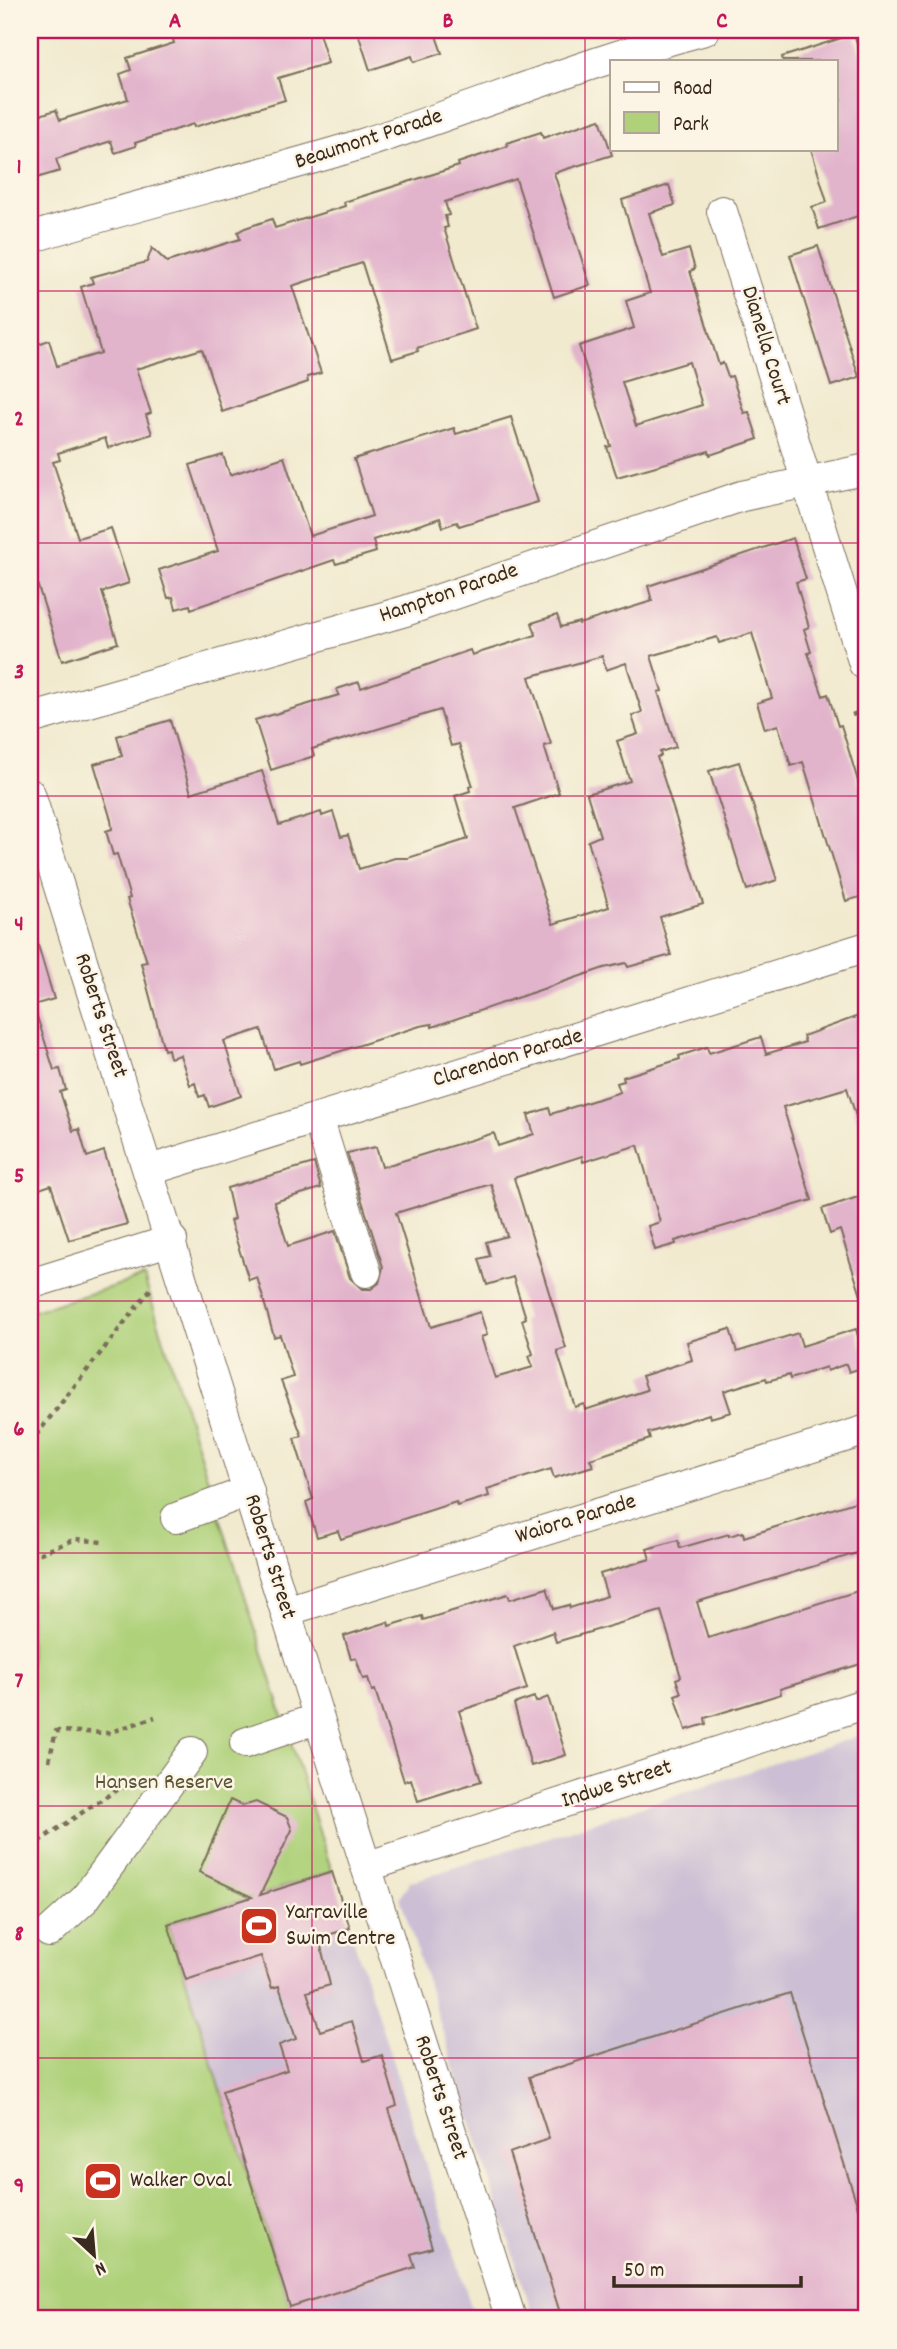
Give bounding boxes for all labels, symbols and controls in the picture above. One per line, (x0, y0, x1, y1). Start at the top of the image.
text: A (169, 6, 181, 39)
text: B (443, 6, 454, 39)
text: C (716, 6, 728, 39)
legend (610, 60, 838, 150)
text: Road (673, 75, 712, 105)
street label: Beaumont Parade (291, 101, 447, 179)
text: Park (673, 111, 709, 141)
text: 1 (16, 152, 22, 185)
street label: Dianella Court (731, 282, 799, 410)
text: 2 (14, 404, 24, 437)
street label: Hampton Parade (375, 555, 523, 633)
text: 3 (14, 657, 24, 690)
text: 4 (14, 909, 24, 942)
street label: Roberts Street (64, 949, 136, 1083)
street label: Clarendon Parade (429, 1021, 587, 1097)
text: 5 (14, 1161, 24, 1194)
text: 6 (13, 1414, 25, 1447)
street label: Waiora Parade (512, 1486, 640, 1554)
street label: Roberts Street (234, 1490, 304, 1624)
text: 7 (15, 1666, 24, 1699)
street label: Indwe Street (557, 1752, 677, 1818)
park label: Hansen Reserve (95, 1767, 233, 1800)
place label: Yarraville Swim Centre (286, 1897, 395, 1956)
sports icon: Yarraville Swim Centre (238, 1905, 280, 1947)
text: 8 (14, 1919, 24, 1952)
street label: Roberts Street (404, 2031, 476, 2165)
sports icon: Walker Oval (82, 2160, 124, 2202)
place label: Walker Oval (130, 2165, 232, 2198)
text: 9 (14, 2171, 24, 2204)
north arrow (60, 2220, 130, 2290)
scale bar (614, 2244, 801, 2288)
text: N (90, 2253, 110, 2281)
text: 50 m (624, 2257, 664, 2287)

